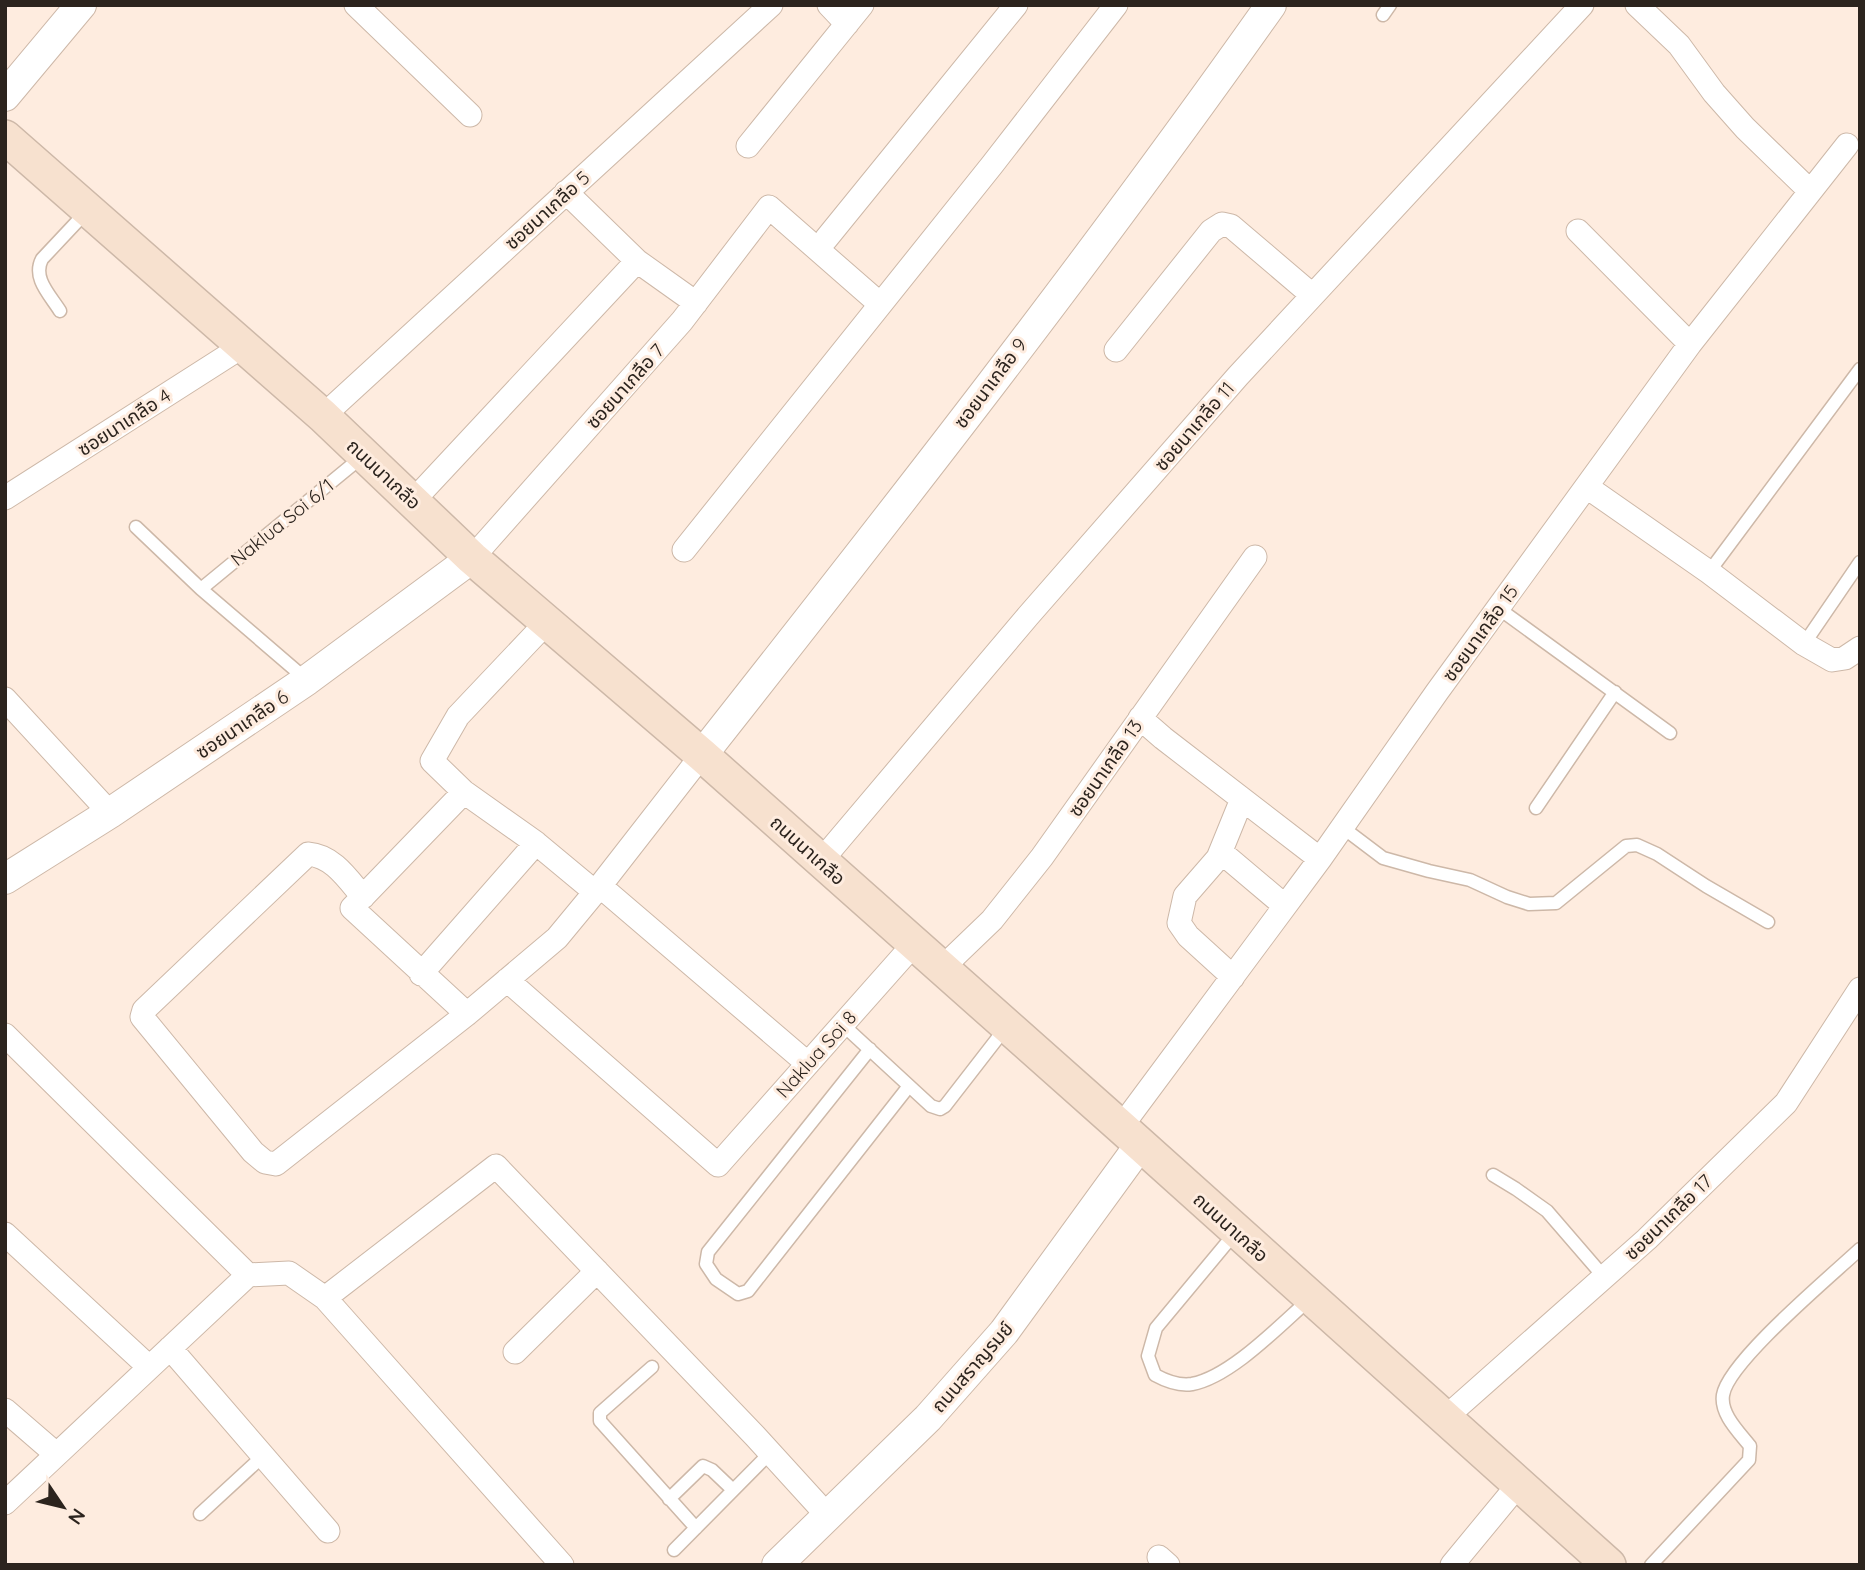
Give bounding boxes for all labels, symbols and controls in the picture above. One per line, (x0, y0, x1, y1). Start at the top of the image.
street label: ซอยนาเกลือ 5 (499, 165, 595, 255)
street label: ซอยนาเกลือ 9 (948, 333, 1032, 433)
street label: ซอยนาเกลือ 7 (581, 338, 669, 433)
street label: ซอยนาเกลือ 11 (1149, 377, 1239, 475)
street label: ซอยนาเกลือ 4 (73, 383, 175, 461)
street label: ถนนนาเกลือ (342, 434, 426, 514)
street label: Naklua Soi 6/1 (226, 473, 338, 571)
street label: ซอยนาเกลือ 15 (1437, 580, 1523, 686)
street label: ซอยนาเกลือ 6 (191, 684, 293, 764)
street label: ซอยนาเกลือ 13 (1063, 715, 1147, 821)
street label: ถนนนาเกลือ (765, 810, 851, 890)
street label: Naklua Soi 8 (771, 1006, 861, 1102)
street label: ซอยนาเกลือ 17 (1619, 1169, 1717, 1265)
street label: ถนนนาเกลือ (1188, 1187, 1274, 1267)
street label: ถนนสราญรมย์ (926, 1317, 1018, 1417)
north arrow (28, 1472, 98, 1542)
text: N (63, 1504, 91, 1529)

